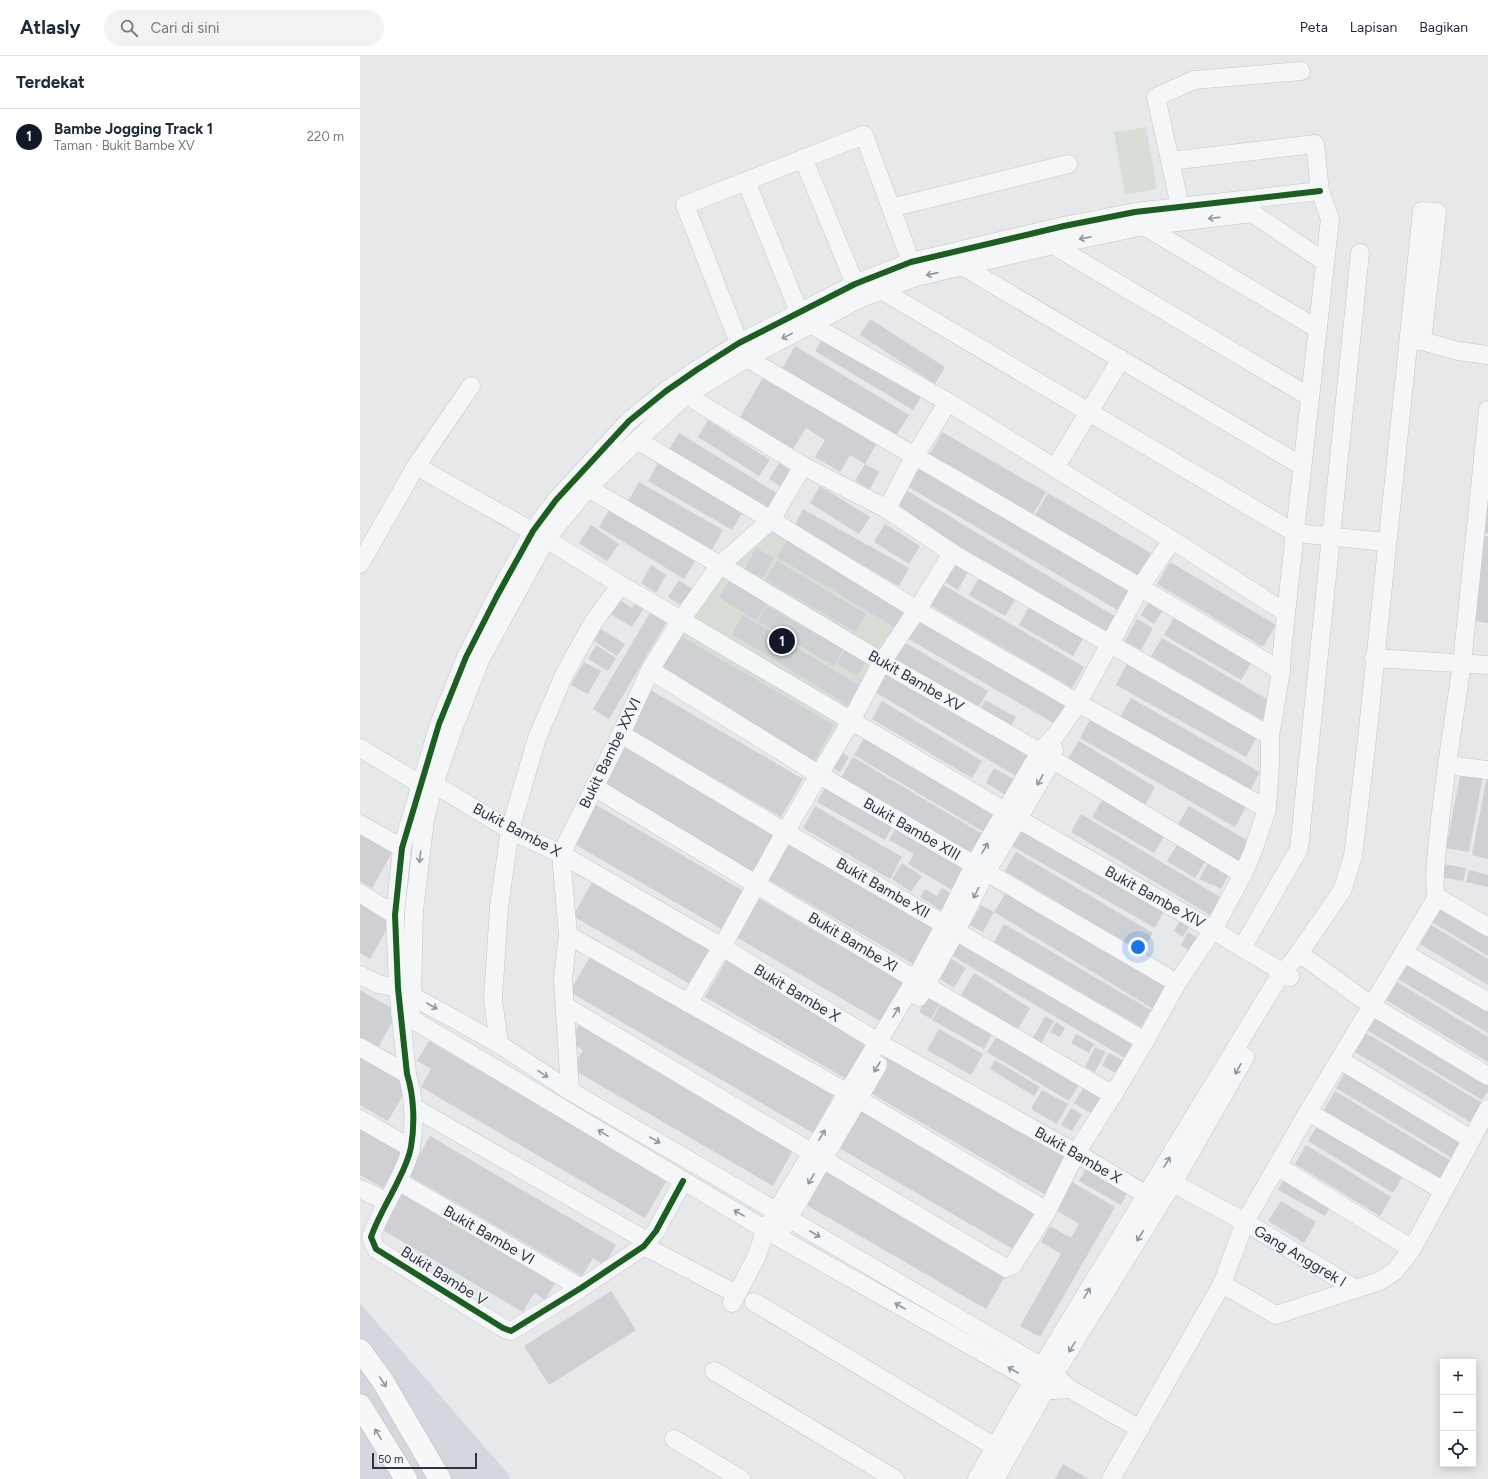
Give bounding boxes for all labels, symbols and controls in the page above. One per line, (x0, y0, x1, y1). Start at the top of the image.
search box (104, 10, 384, 46)
text: Atlasly (20, 16, 80, 39)
icon: search (118, 17, 140, 39)
text: Cari di sini (150, 19, 220, 37)
text: Peta (1300, 19, 1328, 36)
text: Lapisan (1350, 19, 1397, 36)
text: Bagikan (1419, 19, 1468, 36)
text: Terdekat (16, 72, 85, 92)
text: Bambe Jogging Track 1 (54, 120, 213, 138)
text: 1 (26, 129, 32, 144)
text: 220 m (307, 129, 344, 144)
text: Taman · Bukit Bambe XV (54, 138, 195, 153)
one-way arrow (1208, 214, 1221, 222)
one-way arrow (1079, 235, 1092, 243)
one-way arrow (925, 270, 938, 278)
one-way arrow (781, 333, 793, 341)
pin: 1 (769, 626, 795, 656)
street label: Bukit Bambe XV (865, 646, 968, 716)
street label: Bukit Bambe XXVI (575, 695, 645, 811)
one-way arrow (1036, 774, 1044, 786)
street label: Bukit Bambe XIII (860, 794, 964, 864)
street label: Bukit Bambe X (470, 799, 565, 861)
one-way arrow (981, 842, 989, 854)
one-way arrow (417, 851, 424, 864)
street label: Bukit Bambe XII (833, 854, 933, 922)
street label: Bukit Bambe XIV (1102, 862, 1209, 932)
one-way arrow (971, 887, 979, 899)
street label: Bukit Bambe XI (805, 908, 901, 976)
your location (1128, 937, 1148, 957)
street label: Bukit Bambe X (751, 960, 844, 1026)
one-way arrow (426, 1003, 438, 1011)
one-way arrow (892, 1007, 900, 1018)
one-way arrow (873, 1061, 881, 1073)
one-way arrow (1233, 1063, 1241, 1075)
one-way arrow (537, 1070, 549, 1078)
street label: Bukit Bambe X (1031, 1123, 1125, 1187)
one-way arrow (598, 1129, 609, 1137)
one-way arrow (818, 1129, 826, 1141)
one-way arrow (649, 1137, 661, 1145)
one-way arrow (1163, 1157, 1171, 1168)
one-way arrow (807, 1173, 815, 1185)
street label: Bukit Bambe VI (440, 1202, 538, 1268)
one-way arrow (733, 1209, 745, 1217)
street label: Gang Anggrek I (1251, 1221, 1349, 1291)
one-way arrow (809, 1230, 820, 1238)
one-way arrow (1135, 1230, 1143, 1242)
street label: Bukit Bambe V (398, 1242, 491, 1310)
one-way arrow (1084, 1287, 1092, 1299)
one-way arrow (894, 1301, 906, 1309)
one-way arrow (1067, 1341, 1075, 1353)
map controls (1440, 1359, 1476, 1467)
button: + (1440, 1359, 1476, 1395)
one-way arrow (1007, 1365, 1019, 1373)
one-way arrow (379, 1376, 387, 1388)
button: − (1440, 1395, 1476, 1431)
one-way arrow (374, 1429, 382, 1440)
button: locate (1440, 1431, 1476, 1467)
scale bar (372, 1451, 477, 1470)
text: 50 m (378, 1453, 403, 1466)

